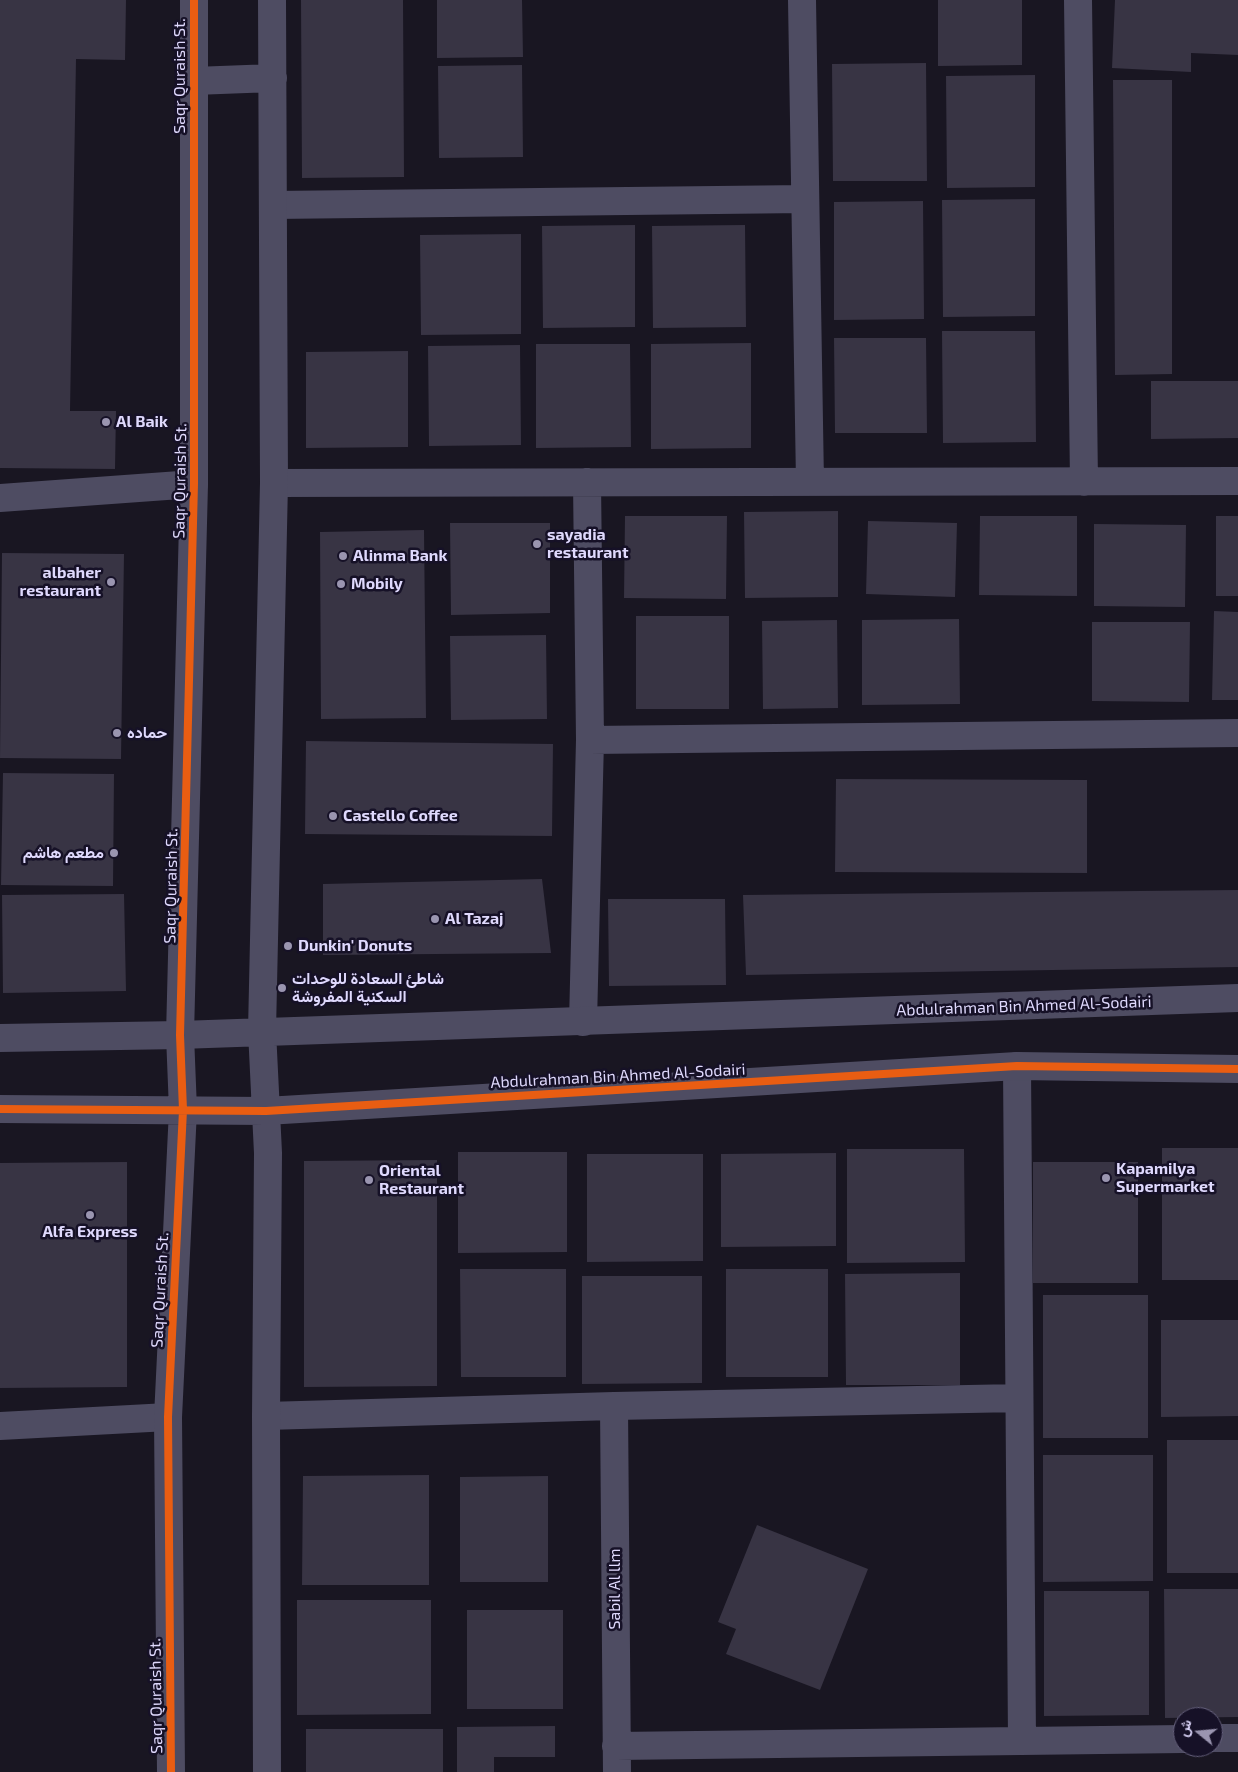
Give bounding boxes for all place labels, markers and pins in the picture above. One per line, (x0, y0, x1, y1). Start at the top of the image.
place label: Al Baik (116, 412, 168, 432)
marker: Al Baik (100, 416, 112, 428)
place label: sayadia restaurant (547, 525, 628, 563)
marker: sayadia restaurant (531, 538, 543, 550)
place label: Alinma Bank (353, 546, 447, 566)
marker: Alinma Bank (337, 550, 349, 562)
place label: albaher restaurant (20, 563, 101, 601)
place label: Mobily (351, 574, 403, 594)
marker: albaher restaurant (105, 576, 117, 588)
marker: Mobily (335, 578, 347, 590)
place label: حماده (127, 723, 167, 743)
marker: حماده (111, 727, 123, 739)
place label: Castello Coffee (343, 806, 458, 826)
marker: Castello Coffee (327, 810, 339, 822)
place label: مطعم هاشم (23, 843, 104, 863)
marker: مطعم هاشم (108, 847, 120, 859)
place label: Al Tazaj (445, 909, 503, 929)
marker: Al Tazaj (429, 913, 441, 925)
place label: Dunkin' Donuts (298, 936, 412, 956)
marker: Dunkin' Donuts (282, 940, 294, 952)
place label: شاطئ السعادة للوحدات السكنية المفروشة (292, 969, 444, 1007)
marker: شاطئ السعادة للوحدات السكنية المفروشة (276, 982, 288, 994)
place label: Kapamilya Supermarket (1116, 1159, 1215, 1197)
place label: Oriental Restaurant (379, 1161, 464, 1199)
marker: Kapamilya Supermarket (1100, 1172, 1112, 1184)
marker: Oriental Restaurant (363, 1174, 375, 1186)
marker: Alfa Express (84, 1209, 96, 1221)
place label: Alfa Express (42, 1222, 138, 1242)

